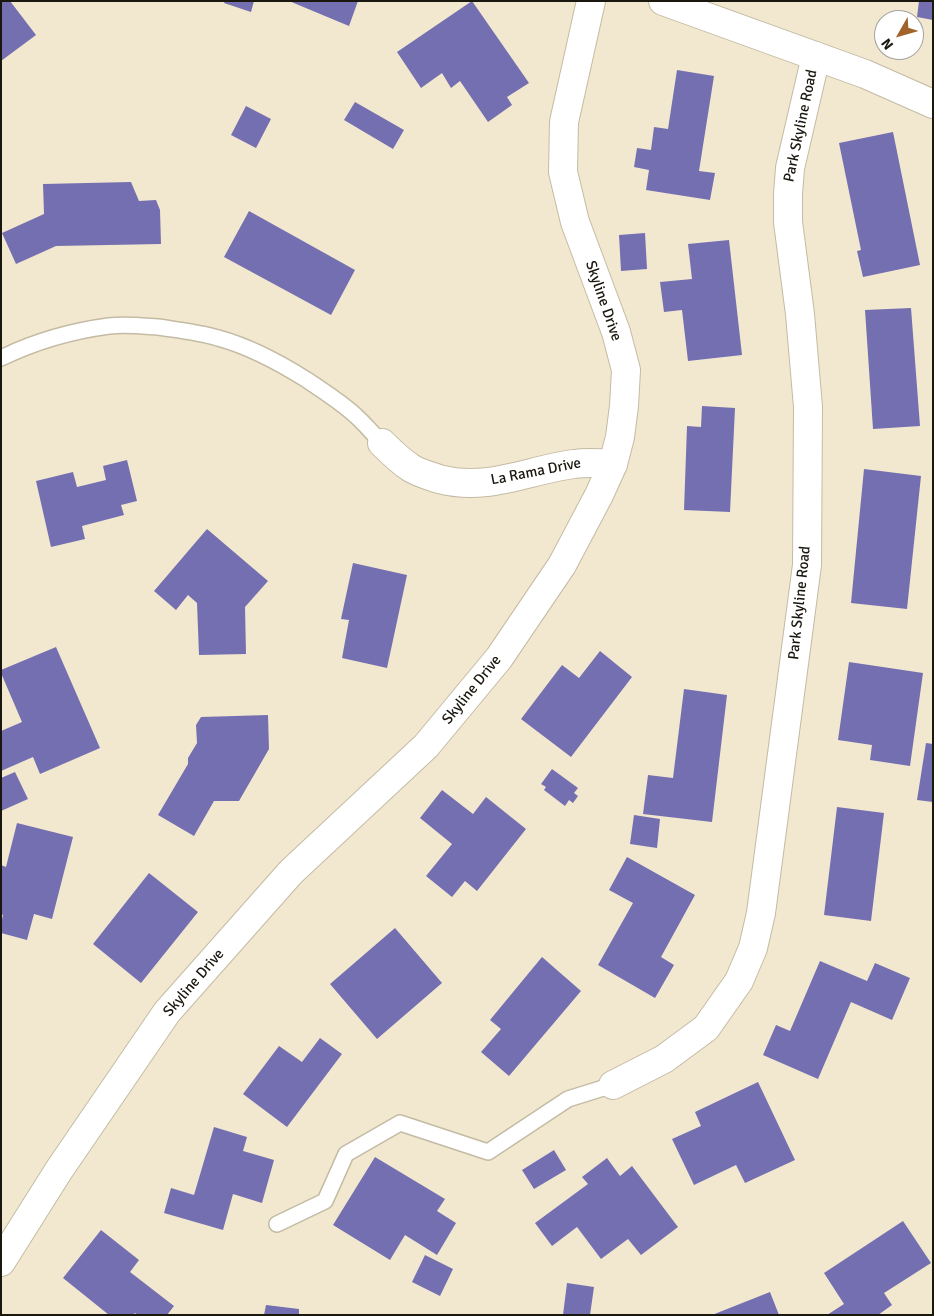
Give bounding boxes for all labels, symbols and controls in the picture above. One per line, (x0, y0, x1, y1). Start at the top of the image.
north arrow (874, 10, 924, 60)
text: N (878, 35, 897, 53)
street label: Park Skyline Road (780, 68, 822, 184)
street label: Skyline Drive (581, 258, 625, 344)
street label: La Rama Drive (489, 454, 583, 490)
street label: Park Skyline Road (785, 545, 815, 661)
street label: Skyline Drive (439, 652, 505, 728)
street label: Skyline Drive (160, 945, 228, 1021)

